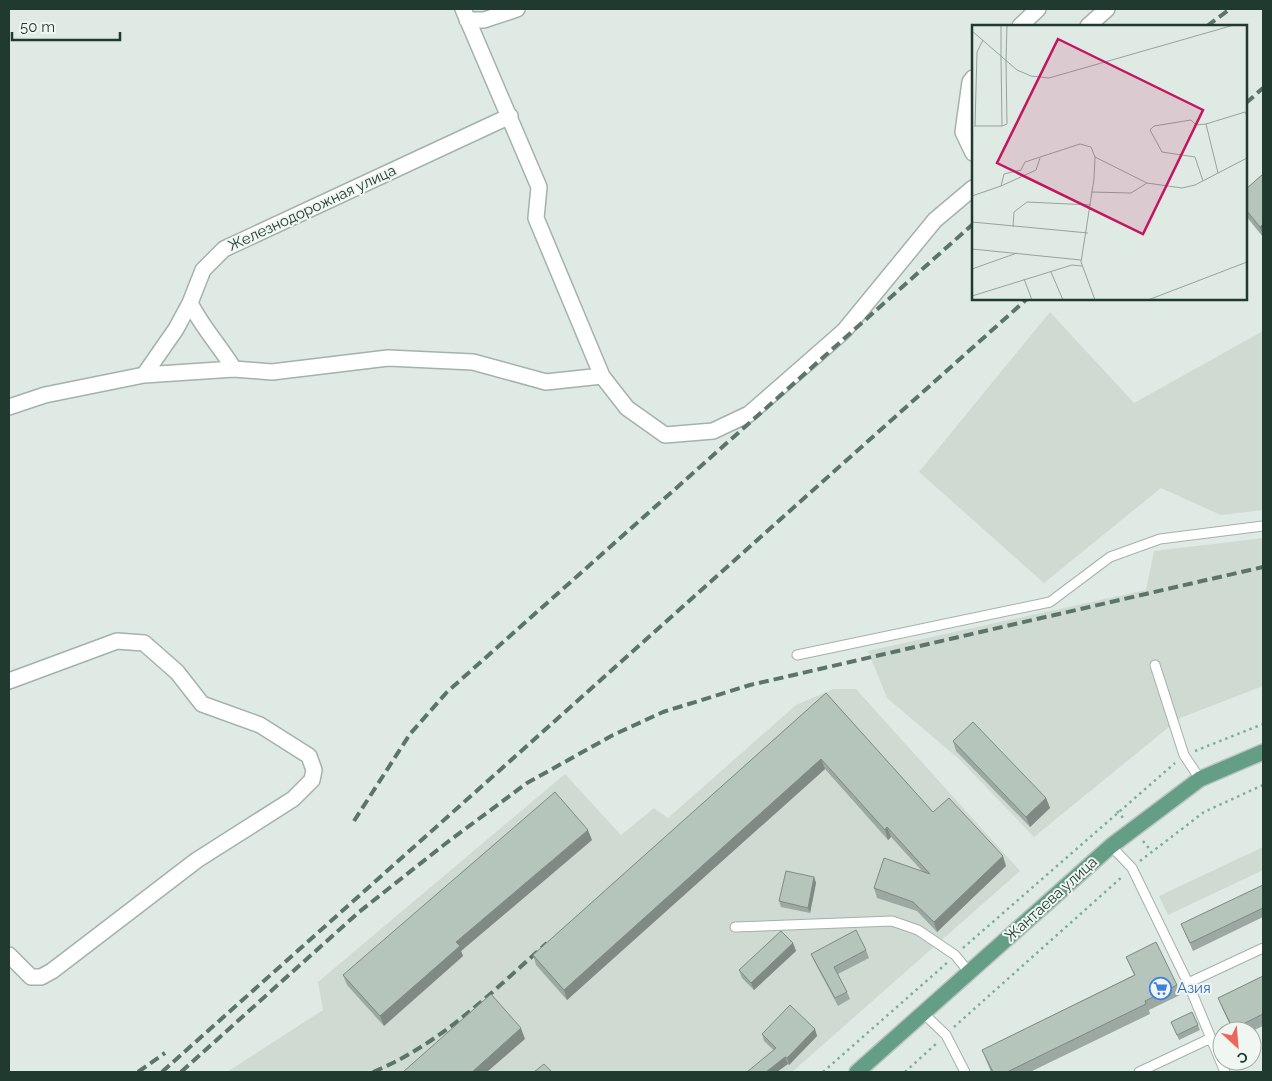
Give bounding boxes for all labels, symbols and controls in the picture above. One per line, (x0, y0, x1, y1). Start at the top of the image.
scale bar (12, 10, 120, 42)
text: 50 m (20, 18, 55, 36)
inset map (972, 25, 1247, 300)
street label: Железнодорожная улица (225, 161, 399, 255)
street label: Жантаева улица (1001, 853, 1101, 945)
supermarket icon: Азия (1149, 976, 1173, 1000)
place label: Азия (1177, 979, 1211, 997)
north arrow (1212, 1021, 1262, 1071)
text: С (1235, 1048, 1251, 1067)

